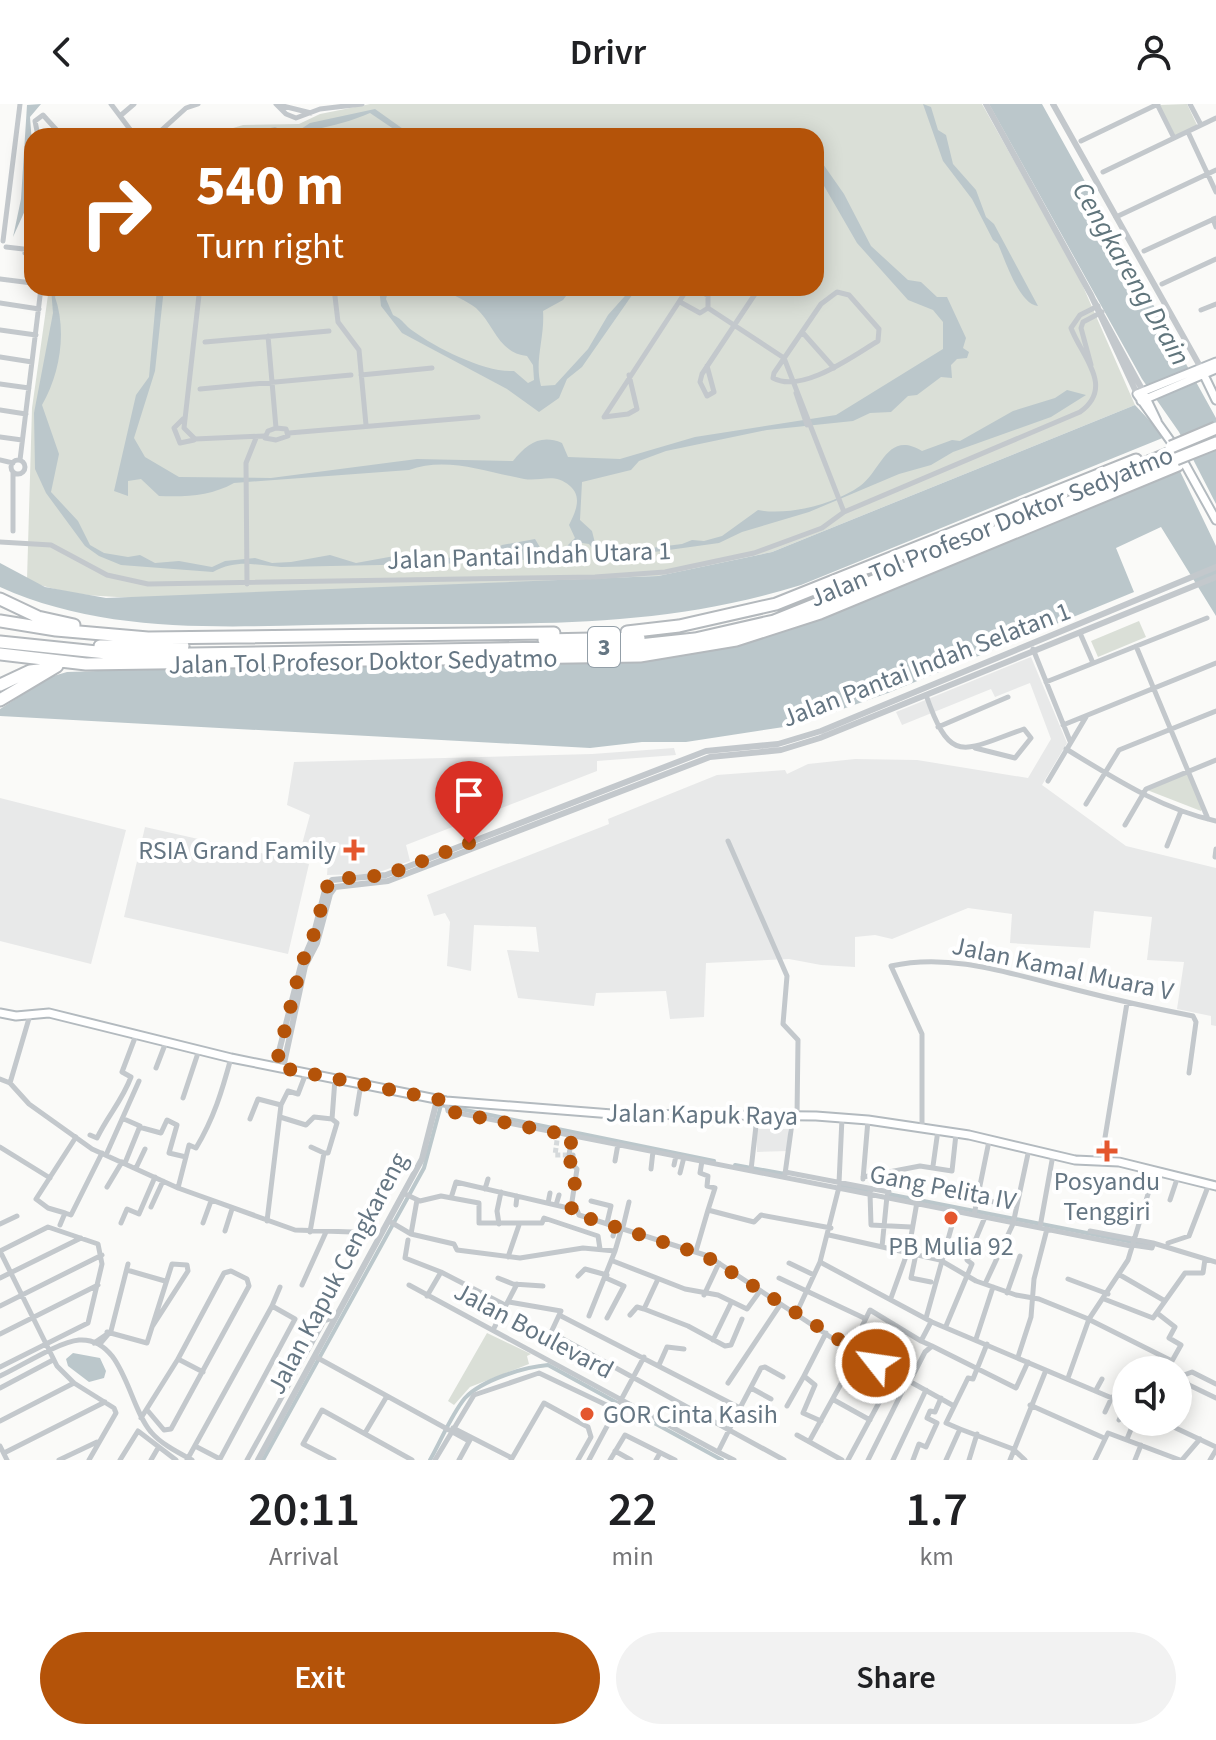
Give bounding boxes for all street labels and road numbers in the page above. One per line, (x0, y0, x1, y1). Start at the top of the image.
street label: Jalan Tol Profesor Doktor Sedyatmo (804, 436, 1178, 616)
street label: Jalan Pantai Indah Utara 1 (386, 532, 672, 579)
street label: Jalan Pantai Indah Selatan 1 (777, 592, 1076, 737)
road number: 3 (588, 627, 620, 667)
street label: Jalan Tol Profesor Doktor Sedyatmo (168, 640, 558, 683)
street label: Jalan Kamal Muara V (949, 927, 1178, 1010)
street label: Jalan Kapuk Raya (606, 1094, 798, 1135)
street label: Jalan Kapuk Cengkareng (258, 1146, 417, 1401)
street label: Gang Pelita IV (867, 1155, 1020, 1220)
street label: Jalan Boulevard (447, 1273, 620, 1388)

